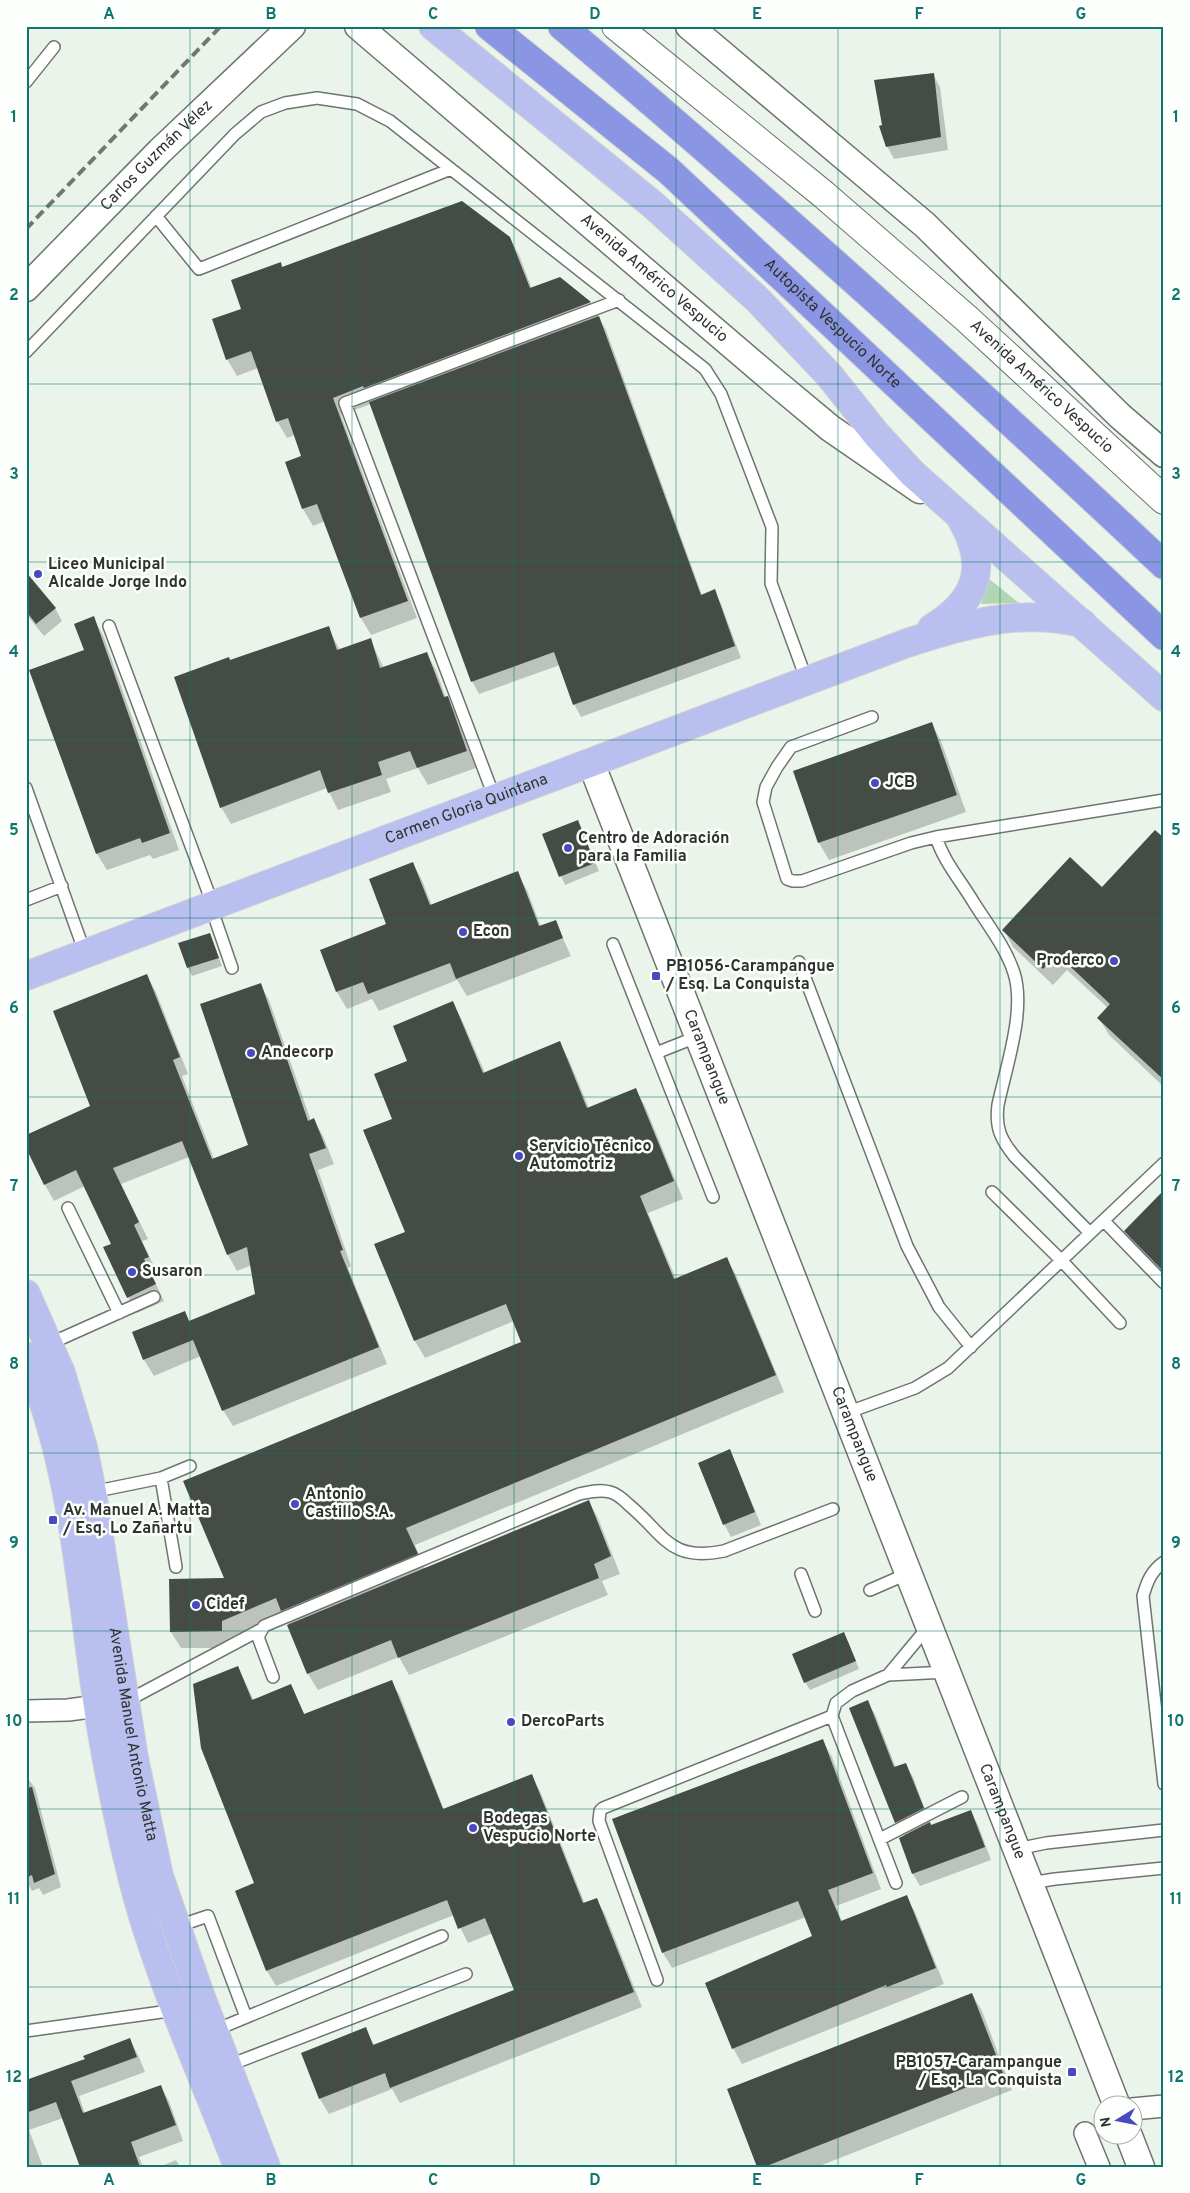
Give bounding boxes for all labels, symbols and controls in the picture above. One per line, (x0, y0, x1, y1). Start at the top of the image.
text: A (103, 5, 115, 25)
text: B (265, 5, 277, 25)
text: C (428, 5, 438, 25)
text: D (589, 5, 601, 25)
text: E (752, 5, 762, 25)
text: F (914, 5, 924, 25)
text: G (1076, 5, 1086, 25)
street label: Carlos Guzmán Vélez (96, 96, 217, 216)
text: 1 (11, 108, 17, 128)
text: 1 (1173, 108, 1179, 128)
street label: Avenida Américo Vespucio (576, 210, 732, 347)
street label: Autopista Vespucio Norte (759, 255, 905, 394)
text: 2 (9, 286, 19, 306)
text: 2 (1171, 286, 1181, 306)
street label: Avenida Américo Vespucio (965, 316, 1117, 458)
text: 3 (9, 465, 19, 485)
text: 3 (1171, 465, 1181, 485)
place label: Liceo Municipal Alcalde Jorge Indo (48, 555, 187, 593)
marker: Liceo Municipal Alcalde Jorge Indo (32, 568, 44, 580)
text: 4 (9, 643, 19, 663)
text: 4 (1171, 643, 1181, 663)
street label: Carmen Gloria Quintana (382, 770, 551, 849)
place label: JCB (885, 773, 915, 793)
marker: JCB (869, 777, 881, 789)
text: 5 (9, 821, 19, 841)
text: 5 (1171, 821, 1181, 841)
place label: Centro de Adoración para la Familia (578, 829, 729, 867)
marker: Centro de Adoración para la Familia (562, 842, 574, 854)
place label: Econ (473, 922, 509, 942)
marker: Econ (457, 926, 469, 938)
place label: Proderco (1036, 951, 1104, 971)
marker: Proderco (1108, 955, 1120, 967)
place label: PB1056-Carampangue / Esq. La Conquista (665, 957, 835, 995)
marker: PB1056-Carampangue / Esq. La Conquista (650, 970, 662, 982)
text: 6 (9, 999, 19, 1019)
text: 6 (1171, 999, 1181, 1019)
street label: Carampangue (679, 1007, 734, 1108)
place label: Andecorp (261, 1043, 334, 1063)
marker: Andecorp (245, 1047, 257, 1059)
place label: Servicio Técnico Automotriz (529, 1137, 651, 1175)
marker: Servicio Técnico Automotriz (513, 1150, 525, 1162)
text: 7 (10, 1177, 18, 1197)
text: 7 (1172, 1177, 1180, 1197)
place label: Susaron (142, 1262, 203, 1282)
marker: Susaron (126, 1266, 138, 1278)
text: 8 (9, 1355, 19, 1375)
text: 8 (1171, 1355, 1181, 1375)
street label: Carampangue (826, 1384, 882, 1485)
place label: Antonio Castillo S.A. (305, 1485, 393, 1523)
marker: Antonio Castillo S.A. (289, 1498, 301, 1510)
place label: Av. Manuel A. Matta / Esq. Lo Zañartu (62, 1501, 210, 1539)
marker: Av. Manuel A. Matta / Esq. Lo Zañartu (47, 1514, 59, 1526)
text: 9 (9, 1534, 19, 1554)
text: 9 (1171, 1534, 1181, 1554)
place label: Cidef (206, 1595, 245, 1615)
marker: Cidef (190, 1599, 202, 1611)
street label: Avenida Manuel Antonio Matta (103, 1626, 161, 1843)
text: 10 (6, 1712, 22, 1732)
place label: DercoParts (521, 1712, 605, 1732)
text: 10 (1168, 1712, 1184, 1732)
marker: DercoParts (505, 1716, 517, 1728)
street label: Carampangue (974, 1761, 1029, 1862)
place label: Bodegas Vespucio Norte (483, 1809, 596, 1847)
marker: Bodegas Vespucio Norte (467, 1822, 479, 1834)
text: 11 (8, 1890, 20, 1910)
text: 11 (1170, 1890, 1182, 1910)
place label: PB1057-Carampangue / Esq. La Conquista (895, 2053, 1062, 2091)
marker: PB1057-Carampangue / Esq. La Conquista (1066, 2066, 1078, 2078)
text: 12 (6, 2068, 22, 2088)
text: 12 (1168, 2068, 1184, 2088)
north arrow (1092, 2096, 1142, 2146)
text: N (1097, 2116, 1116, 2128)
text: A (103, 2171, 115, 2191)
text: B (265, 2171, 277, 2191)
text: C (428, 2171, 438, 2191)
text: D (589, 2171, 601, 2191)
text: E (752, 2171, 762, 2191)
text: F (914, 2171, 924, 2191)
text: G (1076, 2171, 1086, 2191)

